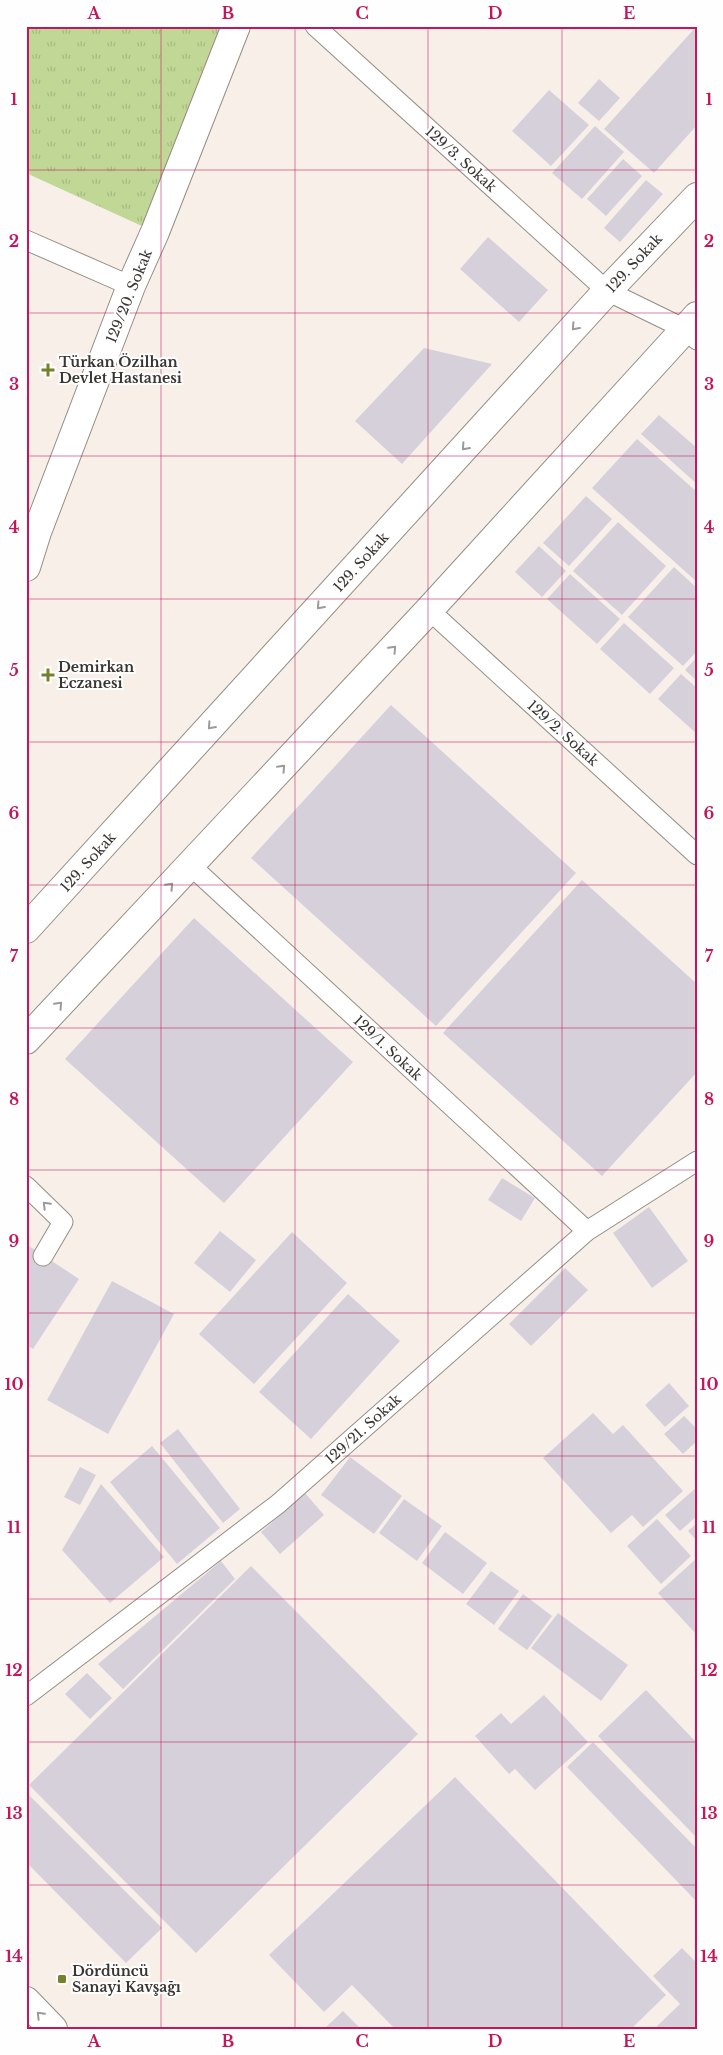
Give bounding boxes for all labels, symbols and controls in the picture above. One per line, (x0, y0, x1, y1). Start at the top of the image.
text: A (87, 3, 102, 23)
text: B (222, 3, 235, 23)
text: C (355, 3, 369, 23)
text: D (488, 3, 502, 23)
text: E (623, 3, 635, 23)
text: 1 (11, 89, 18, 109)
text: 1 (706, 89, 713, 109)
street label: 129/3. Sokak (422, 122, 501, 196)
street label: 129. Sokak (602, 229, 666, 296)
text: 2 (9, 231, 19, 251)
text: 2 (704, 231, 714, 251)
street label: 129/20. Sokak (102, 246, 156, 346)
one-way arrow (571, 322, 580, 331)
place label: Türkan Özilhan Devlet Hastanesi (59, 353, 182, 387)
marker: Türkan Özilhan Devlet Hastanesi (41, 363, 55, 377)
text: 3 (9, 374, 19, 394)
text: 3 (704, 374, 714, 394)
one-way arrow (462, 442, 471, 451)
text: 4 (9, 517, 19, 537)
text: 4 (704, 517, 714, 537)
street label: 129. Sokak (329, 528, 393, 596)
one-way arrow (317, 601, 326, 610)
one-way arrow (387, 646, 396, 655)
place label: Demirkan Eczanesi (58, 658, 134, 692)
text: 5 (9, 660, 19, 680)
text: 5 (704, 660, 714, 680)
marker: Demirkan Eczanesi (42, 669, 54, 681)
street label: 129/2. Sokak (524, 696, 603, 770)
one-way arrow (208, 721, 217, 730)
one-way arrow (276, 764, 285, 773)
text: 6 (9, 803, 20, 823)
text: 6 (704, 803, 715, 823)
street label: 129. Sokak (56, 828, 120, 896)
one-way arrow (164, 883, 173, 892)
text: 7 (10, 946, 19, 966)
text: 7 (705, 946, 714, 966)
one-way arrow (54, 1001, 63, 1010)
street label: 129/1. Sokak (350, 1012, 426, 1085)
text: 8 (9, 1089, 19, 1109)
text: 8 (704, 1089, 714, 1109)
one-way arrow (43, 1202, 52, 1211)
text: 9 (9, 1231, 20, 1251)
text: 9 (704, 1231, 715, 1251)
text: 10 (4, 1374, 24, 1394)
text: 10 (699, 1374, 719, 1394)
street label: 129/21. Sokak (321, 1390, 405, 1468)
text: 11 (7, 1517, 21, 1537)
text: 11 (702, 1517, 716, 1537)
text: 12 (5, 1660, 23, 1680)
text: 12 (700, 1660, 718, 1680)
text: 13 (5, 1803, 23, 1823)
text: 13 (700, 1803, 718, 1823)
text: 14 (5, 1946, 23, 1966)
text: 14 (700, 1946, 718, 1966)
place label: Dördüncü Sanayi Kavşağı (72, 1962, 181, 1996)
marker: Dördüncü Sanayi Kavşağı (56, 1973, 68, 1985)
one-way arrow (37, 2012, 46, 2021)
text: A (87, 2031, 102, 2051)
text: B (222, 2031, 235, 2051)
text: C (355, 2031, 369, 2051)
text: D (488, 2031, 502, 2051)
text: E (623, 2031, 635, 2051)

